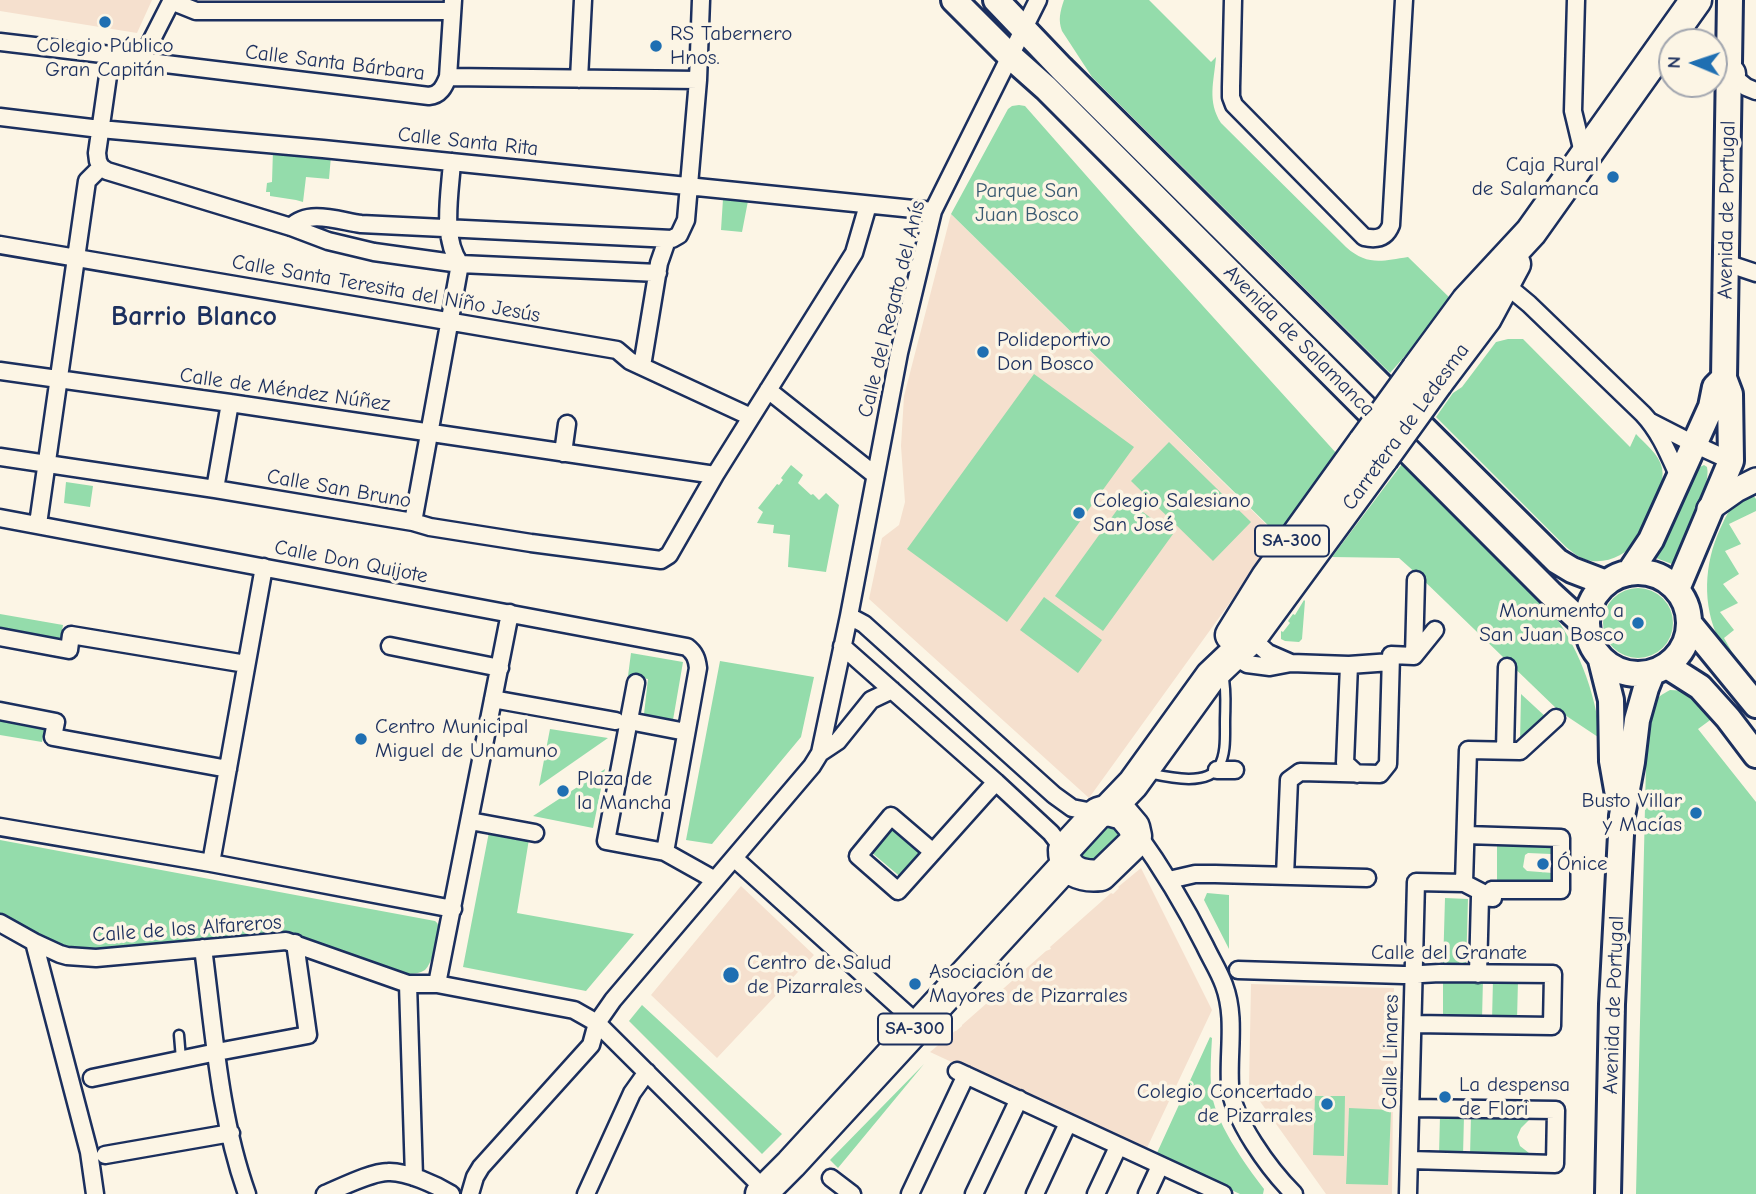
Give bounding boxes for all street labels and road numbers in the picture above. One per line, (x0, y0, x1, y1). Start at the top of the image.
street label: Calle Santa Bárbara (244, 39, 426, 87)
street label: Avenida de Portugal (1713, 120, 1741, 300)
street label: Calle Santa Rita (396, 122, 540, 162)
street label: Calle del Regato del Anís (853, 198, 931, 420)
street label: Calle Santa Teresita del Niño Jesús (230, 249, 542, 329)
street label: Avenida de Salamanca (1218, 260, 1380, 422)
street label: Carretera de Ledesma (1337, 339, 1475, 515)
street label: Calle de Méndez Núñez (178, 363, 392, 417)
street label: Calle San Bruno (265, 464, 413, 514)
road number: SA-300 (1255, 526, 1329, 556)
street label: Calle Don Quijote (272, 535, 430, 589)
street label: Calle de los Alfareros (92, 910, 282, 948)
street label: Avenida de Portugal (1598, 915, 1630, 1095)
street label: Calle del Granate (1371, 940, 1527, 966)
street label: Calle Linares (1377, 994, 1405, 1110)
road number: SA-300 (878, 1014, 952, 1044)

